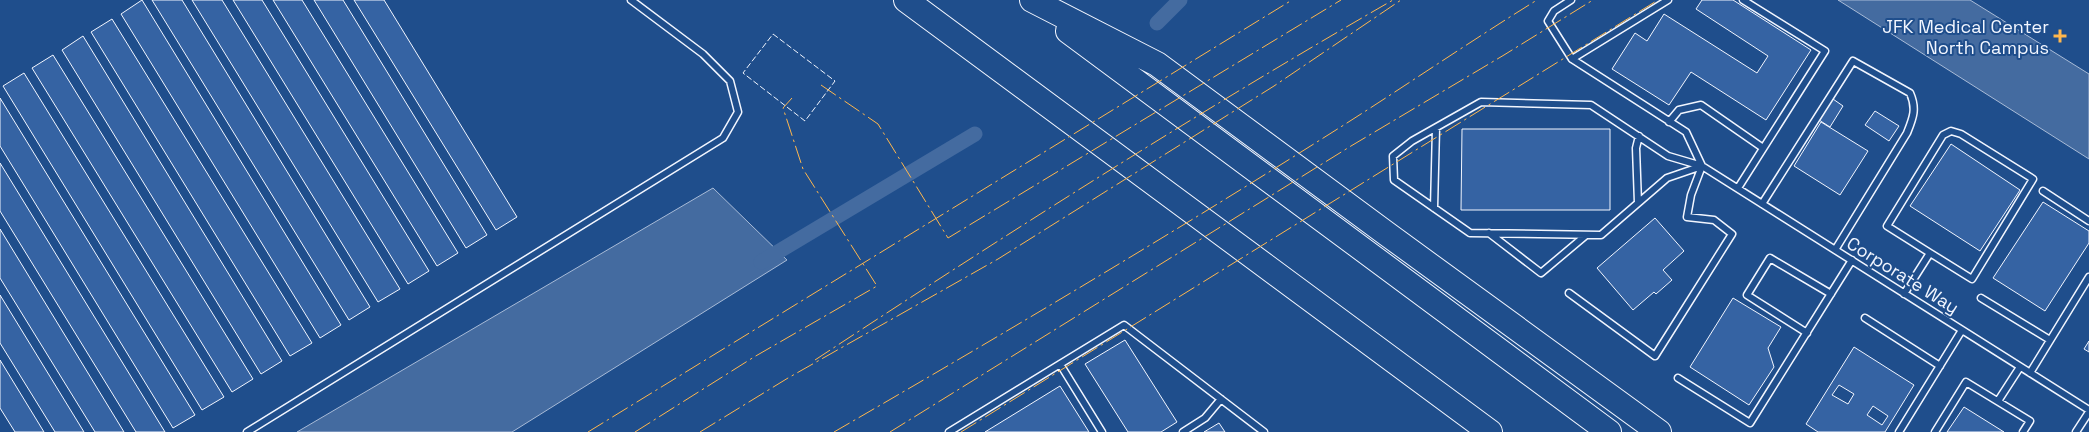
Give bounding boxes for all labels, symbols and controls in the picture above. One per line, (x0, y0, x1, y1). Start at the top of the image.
place label: JFK Medical Center North Campus (1882, 15, 2049, 59)
marker: JFK Medical Center North Campus (2053, 29, 2067, 43)
street label: Corporate Way (1843, 231, 1963, 319)

